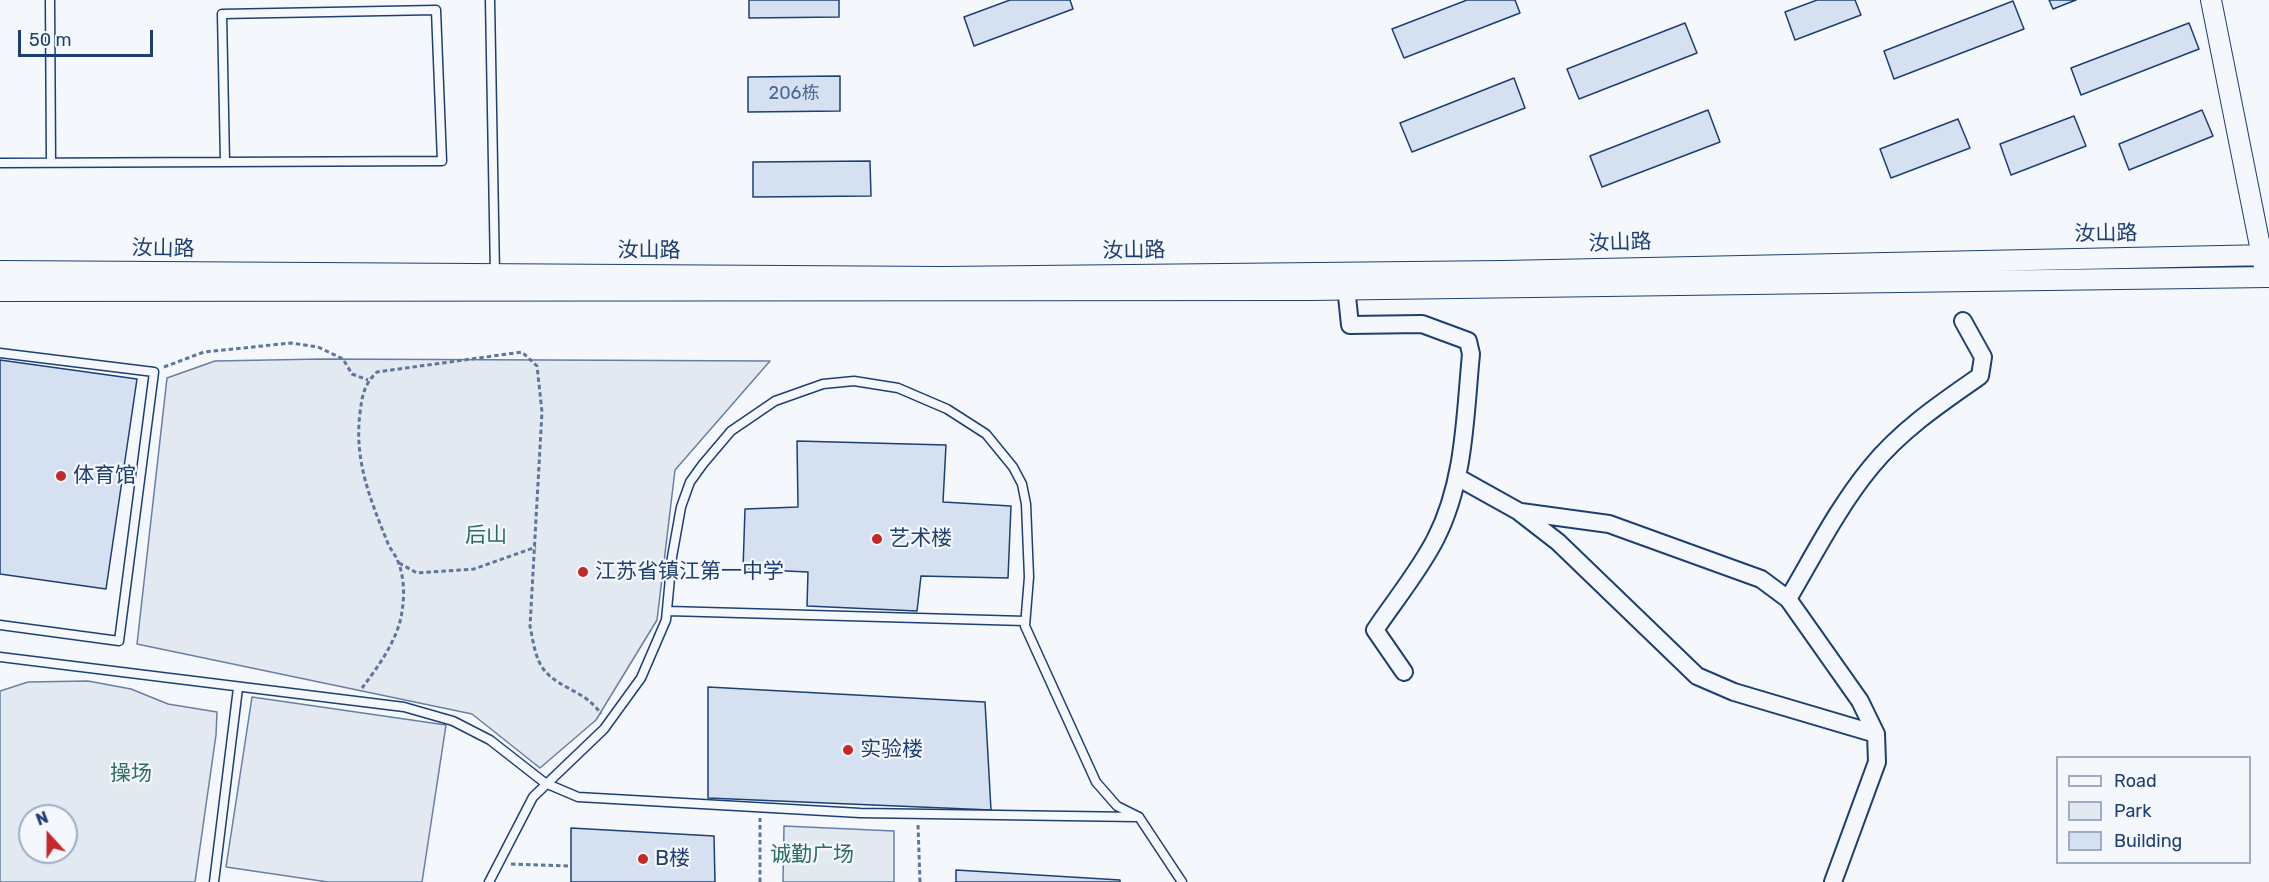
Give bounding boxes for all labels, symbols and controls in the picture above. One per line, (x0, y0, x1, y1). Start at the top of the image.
scale bar (21, 18, 156, 56)
text: 50 m (29, 29, 72, 51)
house number: 206栋 (769, 83, 819, 105)
street label: 汝山路 (2074, 221, 2138, 247)
street label: 汝山路 (1588, 229, 1652, 257)
street label: 汝山路 (131, 236, 195, 262)
street label: 汝山路 (618, 238, 680, 264)
street label: 汝山路 (1102, 238, 1166, 264)
place label: 体育馆 (73, 463, 136, 489)
marker: 体育馆 (54, 469, 68, 483)
park label: 后山 (465, 523, 507, 549)
place label: 艺术楼 (889, 526, 952, 552)
marker: 艺术楼 (870, 532, 884, 546)
place label: 江苏省镇江第一中学 (595, 559, 784, 585)
marker: 江苏省镇江第一中学 (576, 565, 590, 579)
place label: 实验楼 (860, 737, 923, 763)
marker: 实验楼 (841, 743, 855, 757)
legend (2056, 756, 2251, 864)
park label: 操场 (110, 761, 152, 787)
text: Road (2114, 770, 2157, 792)
text: Park (2114, 800, 2151, 822)
north arrow (18, 804, 78, 864)
text: N (33, 808, 51, 830)
text: Building (2114, 830, 2182, 852)
park label: 诚勤广场 (770, 842, 854, 868)
place label: B楼 (655, 846, 690, 872)
marker: B楼 (636, 852, 650, 866)

